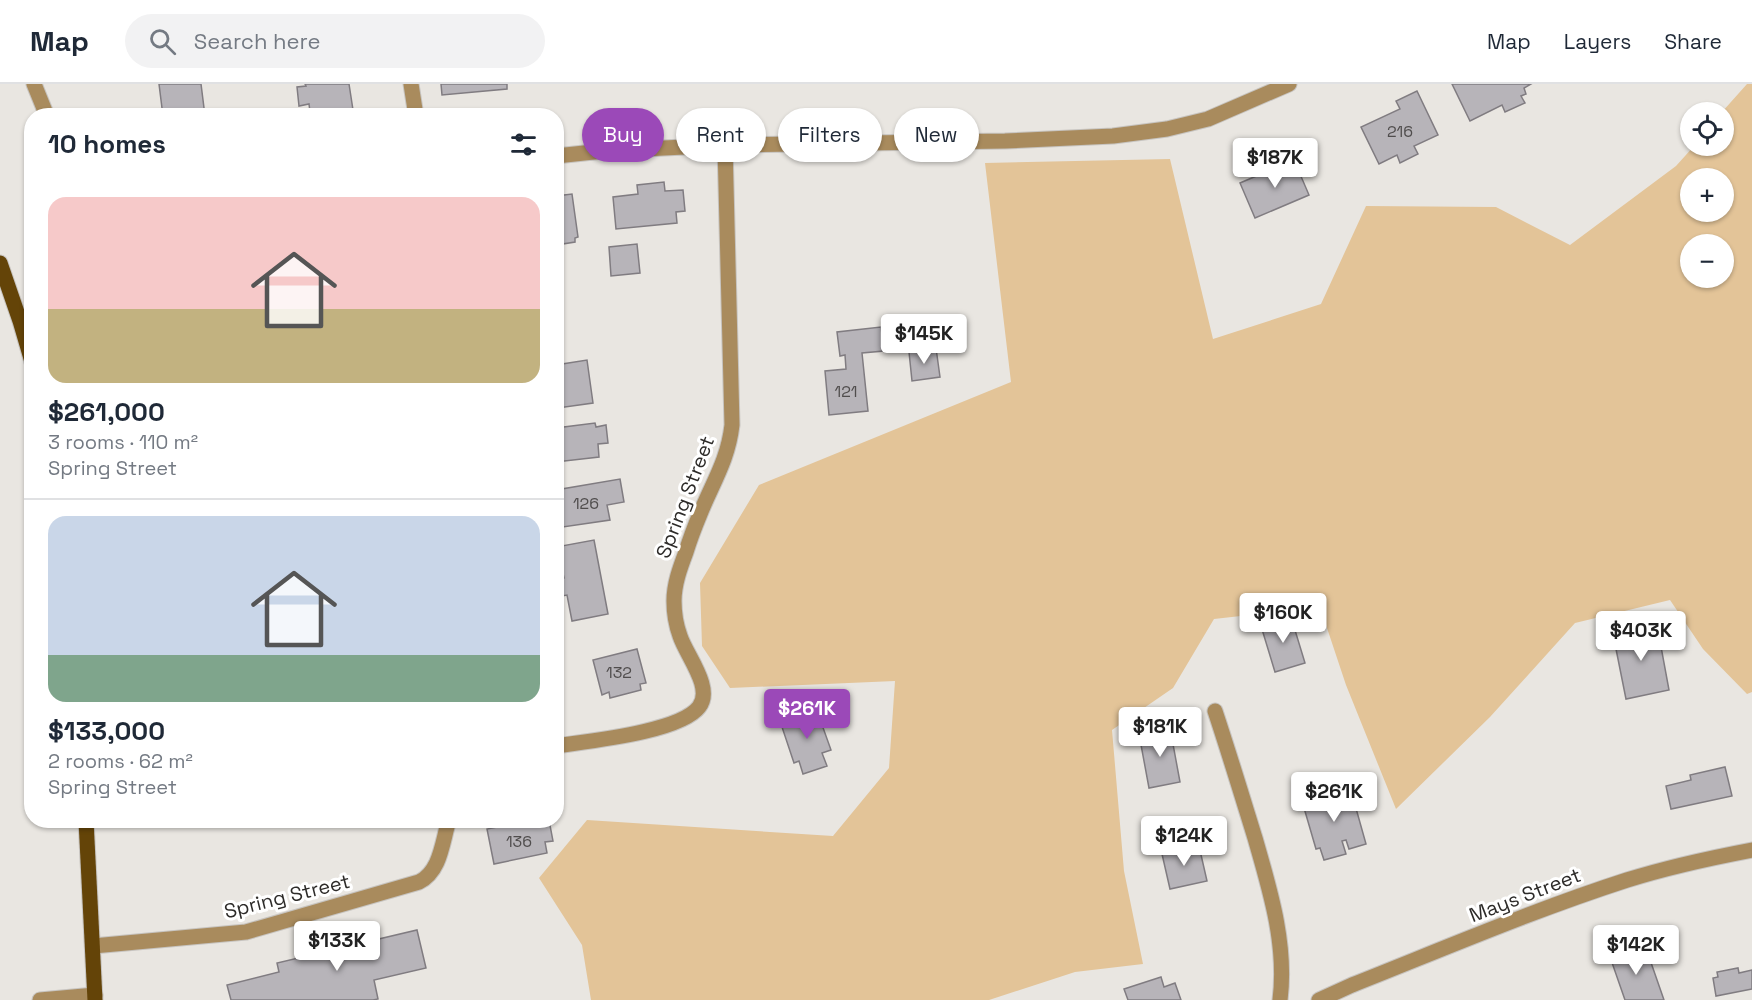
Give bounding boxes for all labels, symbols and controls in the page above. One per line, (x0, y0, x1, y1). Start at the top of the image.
search box (125, 14, 545, 68)
text: Map (30, 23, 89, 59)
icon: search (146, 25, 179, 58)
text: Search here (194, 27, 321, 55)
text: Map (1487, 28, 1531, 55)
text: Layers (1564, 28, 1631, 55)
text: Share (1664, 28, 1722, 55)
map controls (1680, 102, 1734, 288)
button: locate (1680, 102, 1734, 156)
chip: Buy (582, 108, 664, 162)
chip: Rent (676, 108, 766, 162)
chip: Filters (778, 108, 882, 162)
chip: New (894, 108, 979, 162)
house number: 216 (1387, 121, 1413, 142)
text: 10 homes (48, 127, 166, 161)
icon: filters (507, 128, 540, 161)
pin: $187K (1233, 138, 1317, 189)
text: $187K (1247, 144, 1303, 170)
button: + (1680, 168, 1734, 222)
button: − (1680, 234, 1734, 288)
icon: home (240, 236, 348, 344)
pin: $145K (882, 314, 966, 365)
text: $145K (895, 320, 953, 346)
house number: 121 (834, 381, 858, 402)
text: $261,000 (48, 395, 165, 429)
text: 3 rooms · 110 m² (48, 429, 198, 455)
street label: Spring Street (650, 432, 720, 562)
text: Spring Street (48, 455, 177, 481)
house number: 126 (573, 493, 599, 514)
icon: home (240, 555, 348, 663)
pin: $160K (1241, 593, 1325, 644)
text: $160K (1254, 599, 1313, 625)
pin: $403K (1599, 611, 1683, 662)
text: $403K (1610, 617, 1672, 643)
house number: 132 (606, 662, 632, 683)
pin: $261K (765, 689, 849, 740)
text: $261K (778, 695, 836, 721)
pin: $181K (1118, 707, 1202, 758)
text: $181K (1133, 713, 1187, 739)
text: $133,000 (48, 714, 165, 748)
text: 2 rooms · 62 m² (48, 748, 193, 774)
pin: $261K (1292, 772, 1376, 823)
text: Spring Street (48, 774, 177, 800)
text: $261K (1305, 778, 1363, 804)
pin: $124K (1142, 816, 1226, 867)
text: $124K (1155, 822, 1213, 848)
house number: 136 (506, 831, 532, 852)
street label: Mays Street (1465, 862, 1585, 928)
street label: Spring Street (221, 868, 353, 924)
pin: $133K (295, 921, 379, 972)
pin: $142K (1594, 925, 1678, 976)
text: $133K (308, 927, 366, 953)
text: $142K (1607, 931, 1665, 957)

